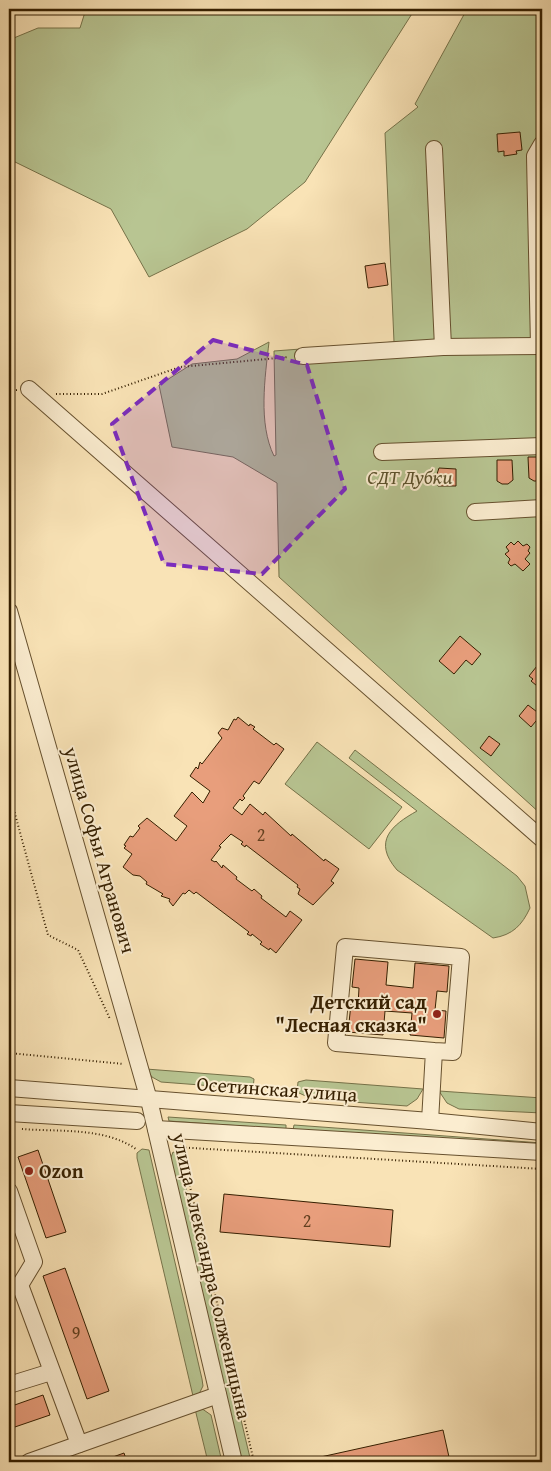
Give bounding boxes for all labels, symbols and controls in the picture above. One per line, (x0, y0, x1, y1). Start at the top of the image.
park label: СДТ Дубки (367, 462, 453, 491)
street label: улица Софьи Агранович (57, 742, 144, 957)
house number: 2 (257, 821, 265, 848)
place label: Детский сад "Лесная сказка" (275, 987, 427, 1039)
marker: Детский сад "Лесная сказка" (431, 1008, 443, 1020)
street label: Осетинская улица (196, 1068, 359, 1109)
street label: улица Александра Солженицына (165, 1129, 260, 1422)
place label: Ozon (39, 1156, 84, 1185)
marker: Ozon (23, 1165, 35, 1177)
house number: 2 (303, 1207, 311, 1234)
house number: 9 (72, 1319, 80, 1346)

